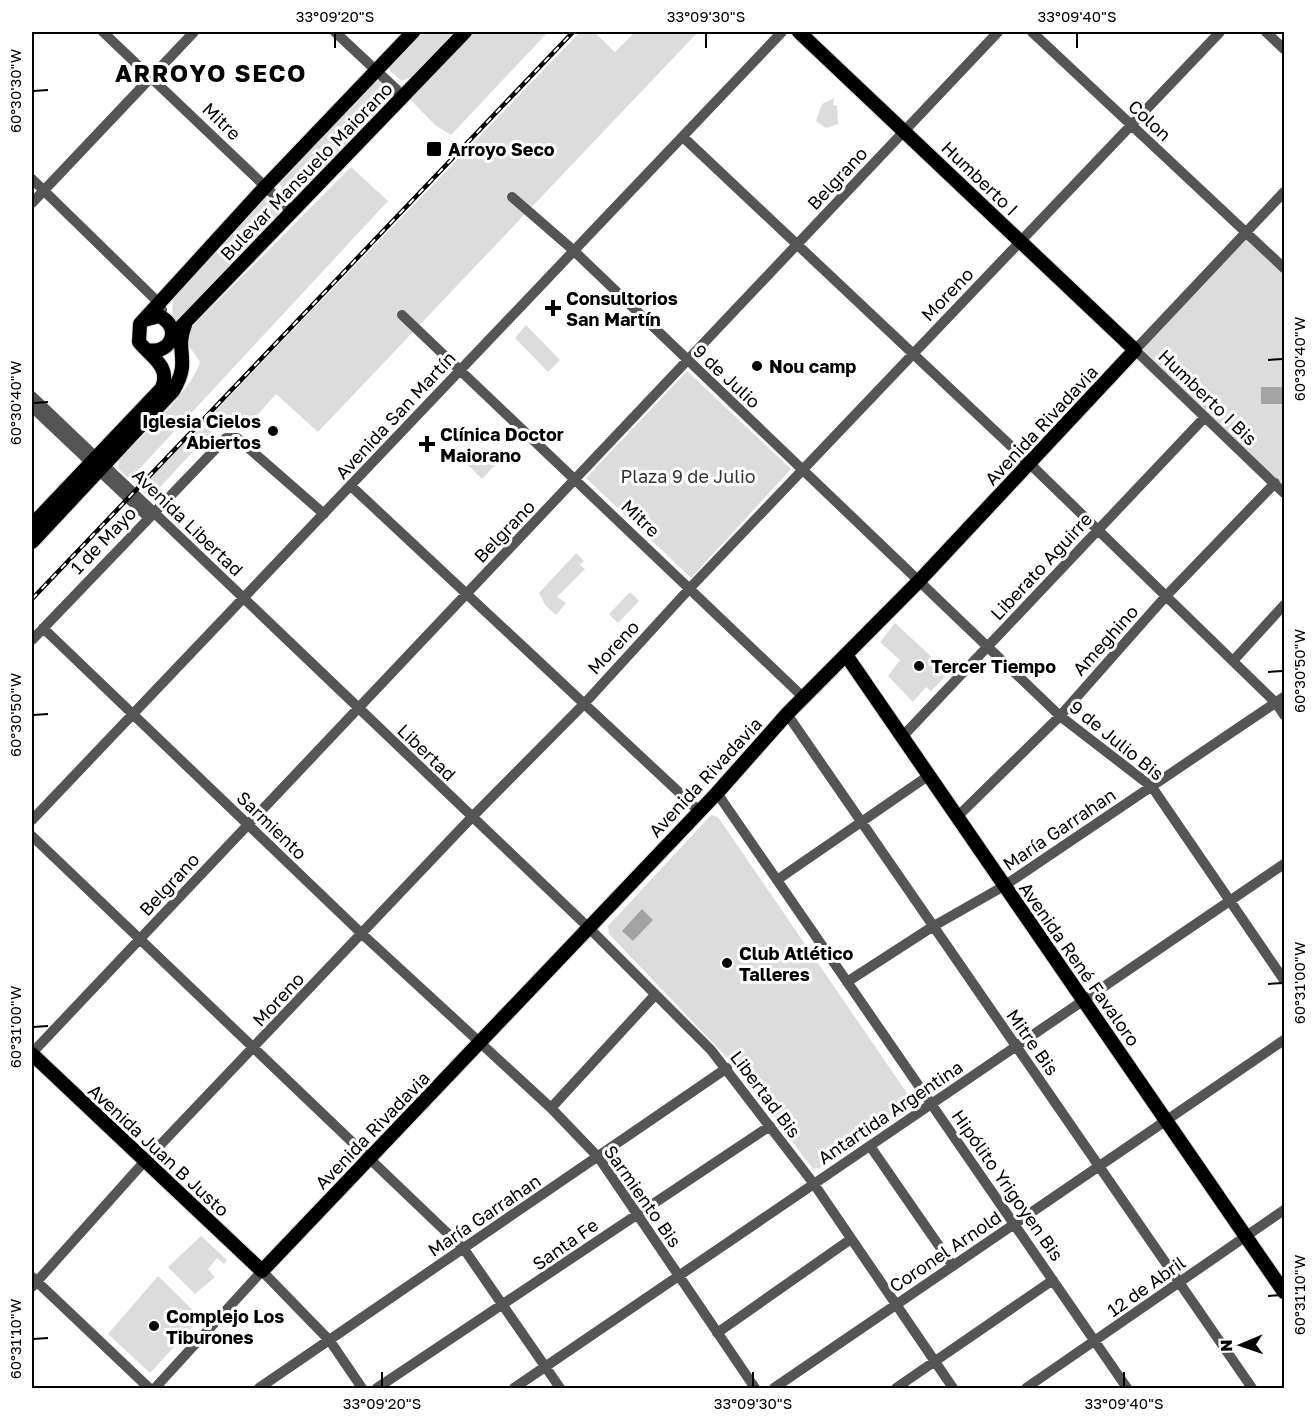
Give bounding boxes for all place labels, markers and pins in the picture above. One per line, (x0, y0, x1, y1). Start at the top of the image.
place label: Arroyo Seco (448, 138, 555, 160)
marker: Arroyo Seco (425, 140, 443, 158)
place label: Consultorios San Martín (566, 287, 678, 330)
marker: Consultorios San Martín (544, 299, 562, 317)
place label: Nou camp (769, 355, 856, 377)
marker: Nou camp (750, 359, 764, 373)
place label: Iglesia Cielos Abiertos (142, 410, 261, 453)
place label: Clínica Doctor Maiorano (440, 423, 564, 466)
marker: Iglesia Cielos Abiertos (266, 424, 280, 438)
marker: Clínica Doctor Maiorano (418, 435, 436, 453)
place label: Tercer Tiempo (931, 655, 1056, 677)
marker: Tercer Tiempo (912, 659, 926, 673)
place label: Club Atlético Talleres (739, 942, 853, 985)
marker: Club Atlético Talleres (720, 956, 734, 970)
place label: Complejo Los Tiburones (166, 1305, 284, 1348)
marker: Complejo Los Tiburones (147, 1319, 161, 1333)

